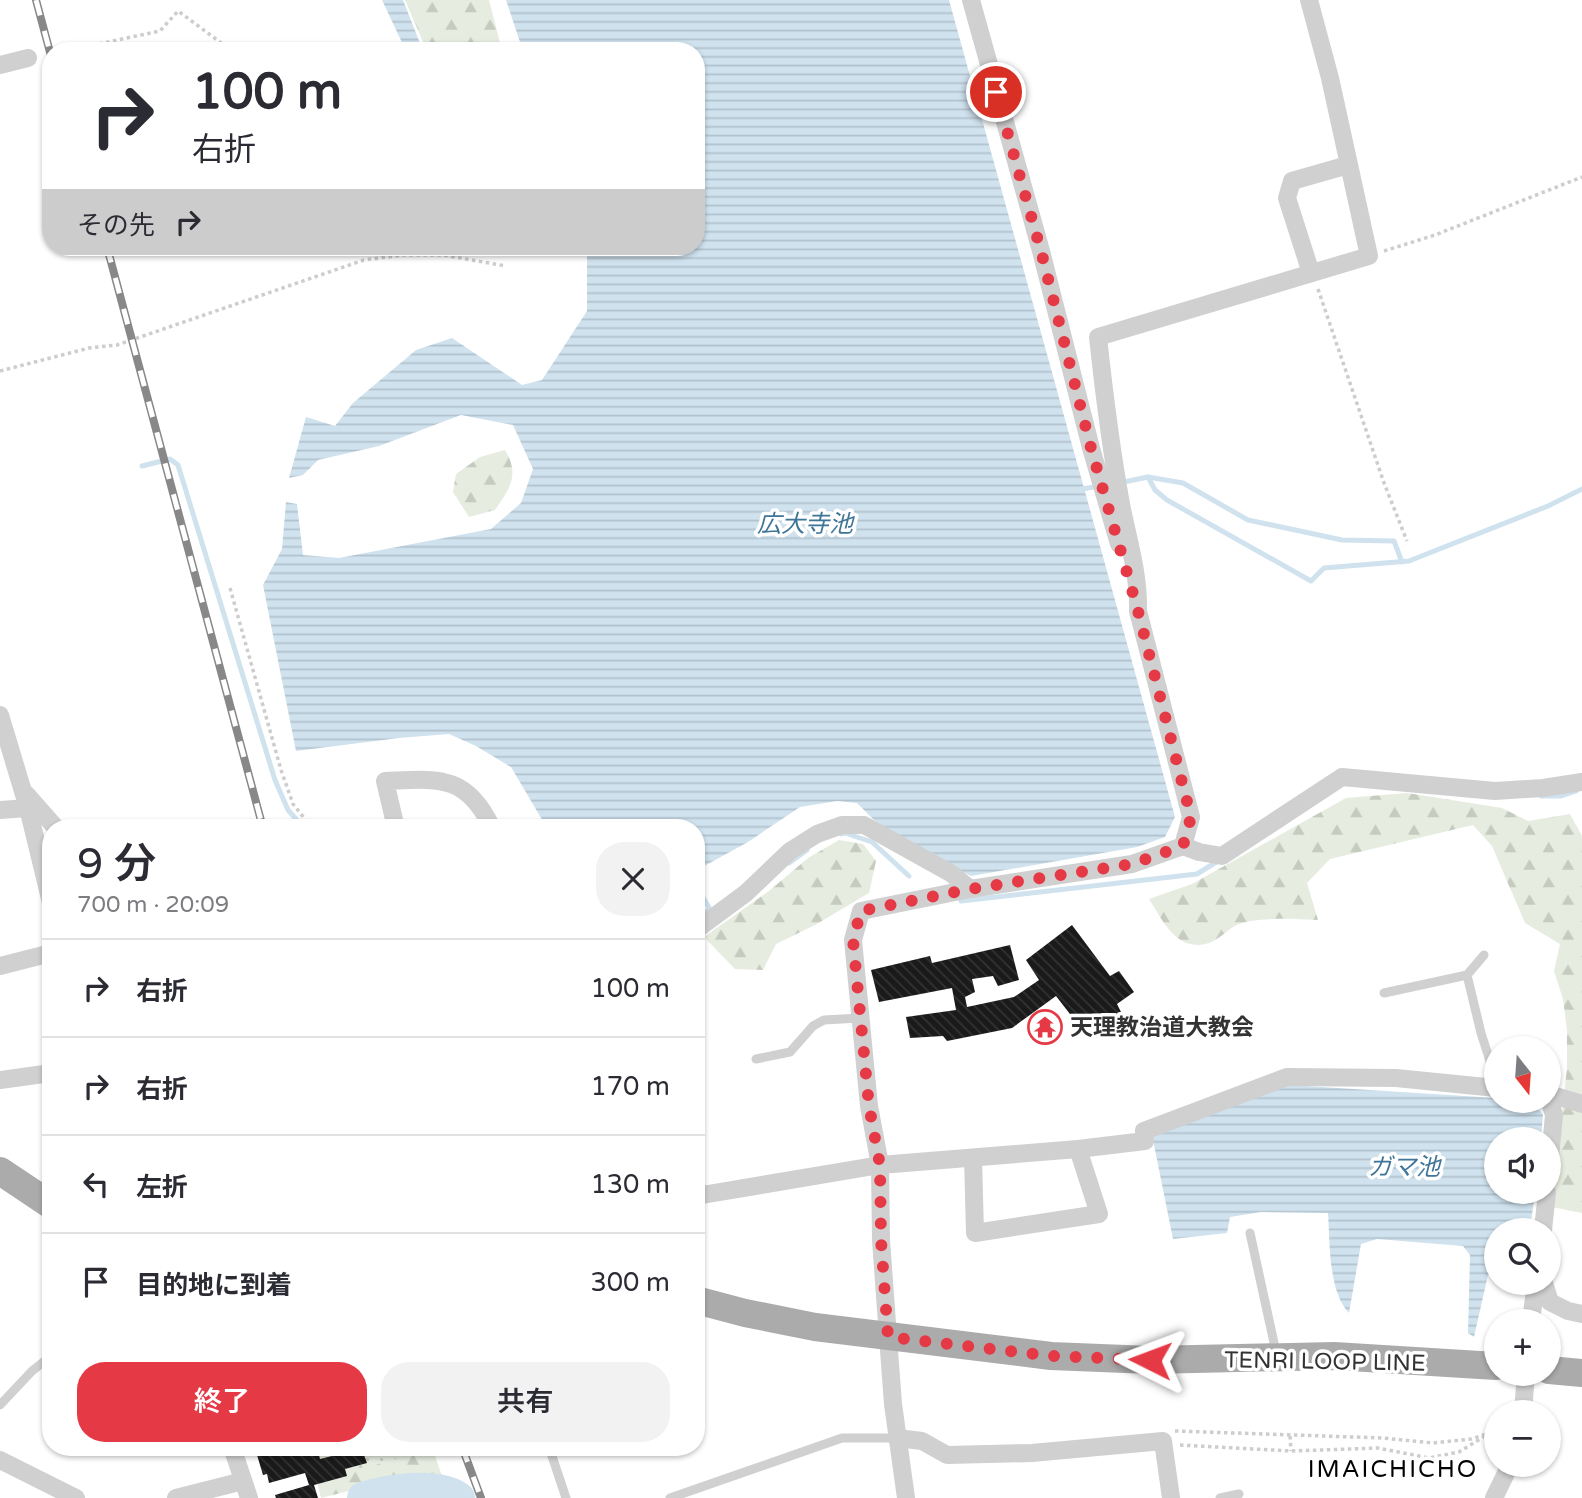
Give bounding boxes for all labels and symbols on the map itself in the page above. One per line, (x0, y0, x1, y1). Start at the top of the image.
pin (966, 62, 1026, 122)
water label: 広大寺池 (757, 510, 855, 539)
temple icon: 天理教治道大教会 (1026, 1008, 1064, 1046)
place label: 天理教治道大教会 (1070, 1014, 1254, 1042)
north arrow (1484, 1036, 1561, 1113)
water label: ガマ池 (1368, 1153, 1442, 1182)
position arrow (1113, 1323, 1187, 1397)
street label: TENRI LOOP LINE (1224, 1346, 1426, 1378)
district label: IMAICHICHO (1308, 1455, 1478, 1484)

